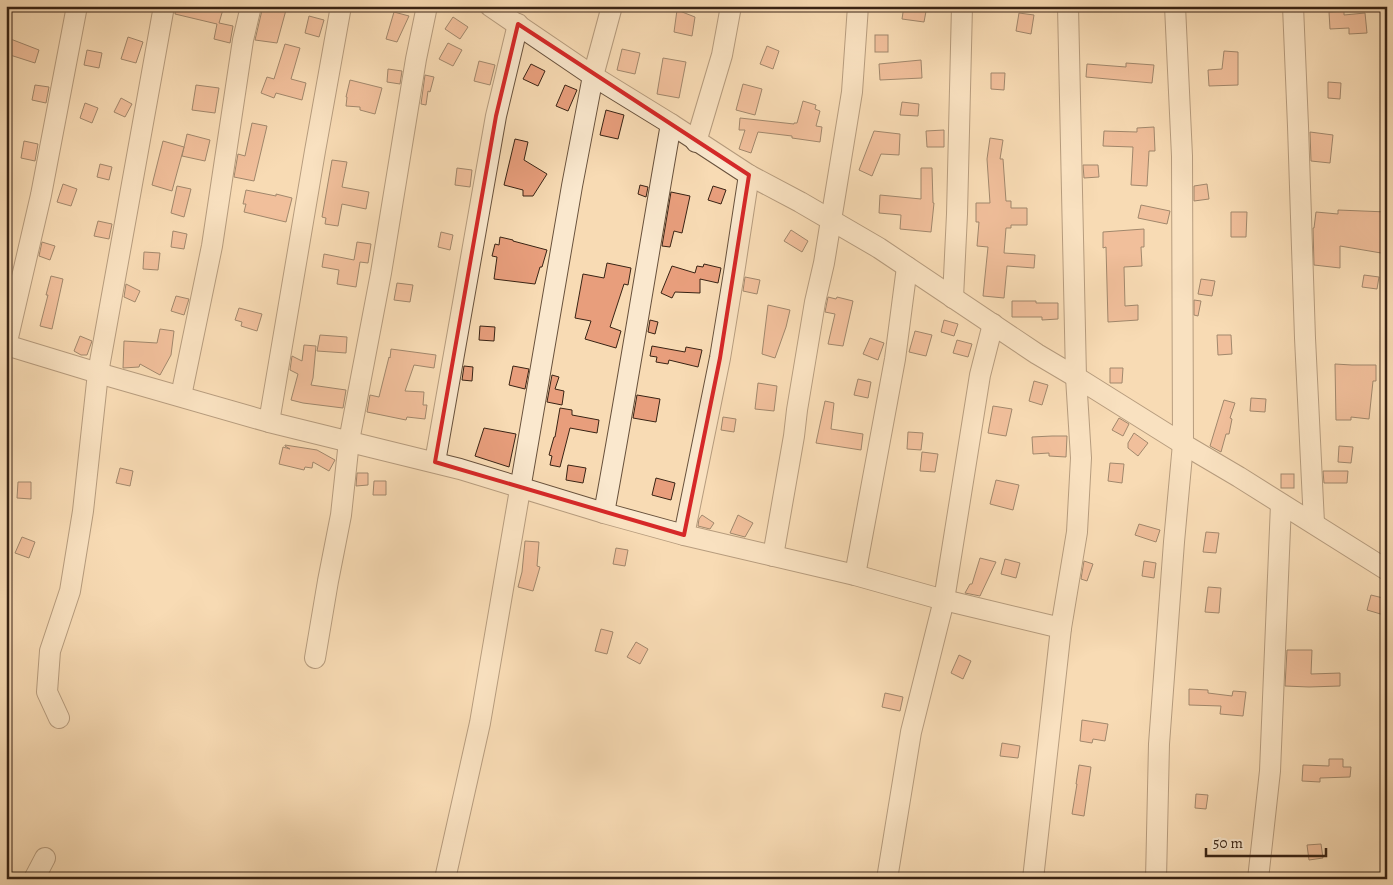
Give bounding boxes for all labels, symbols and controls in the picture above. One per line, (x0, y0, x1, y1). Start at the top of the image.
scale bar (1206, 825, 1326, 857)
text: 50 m (1213, 833, 1243, 853)

